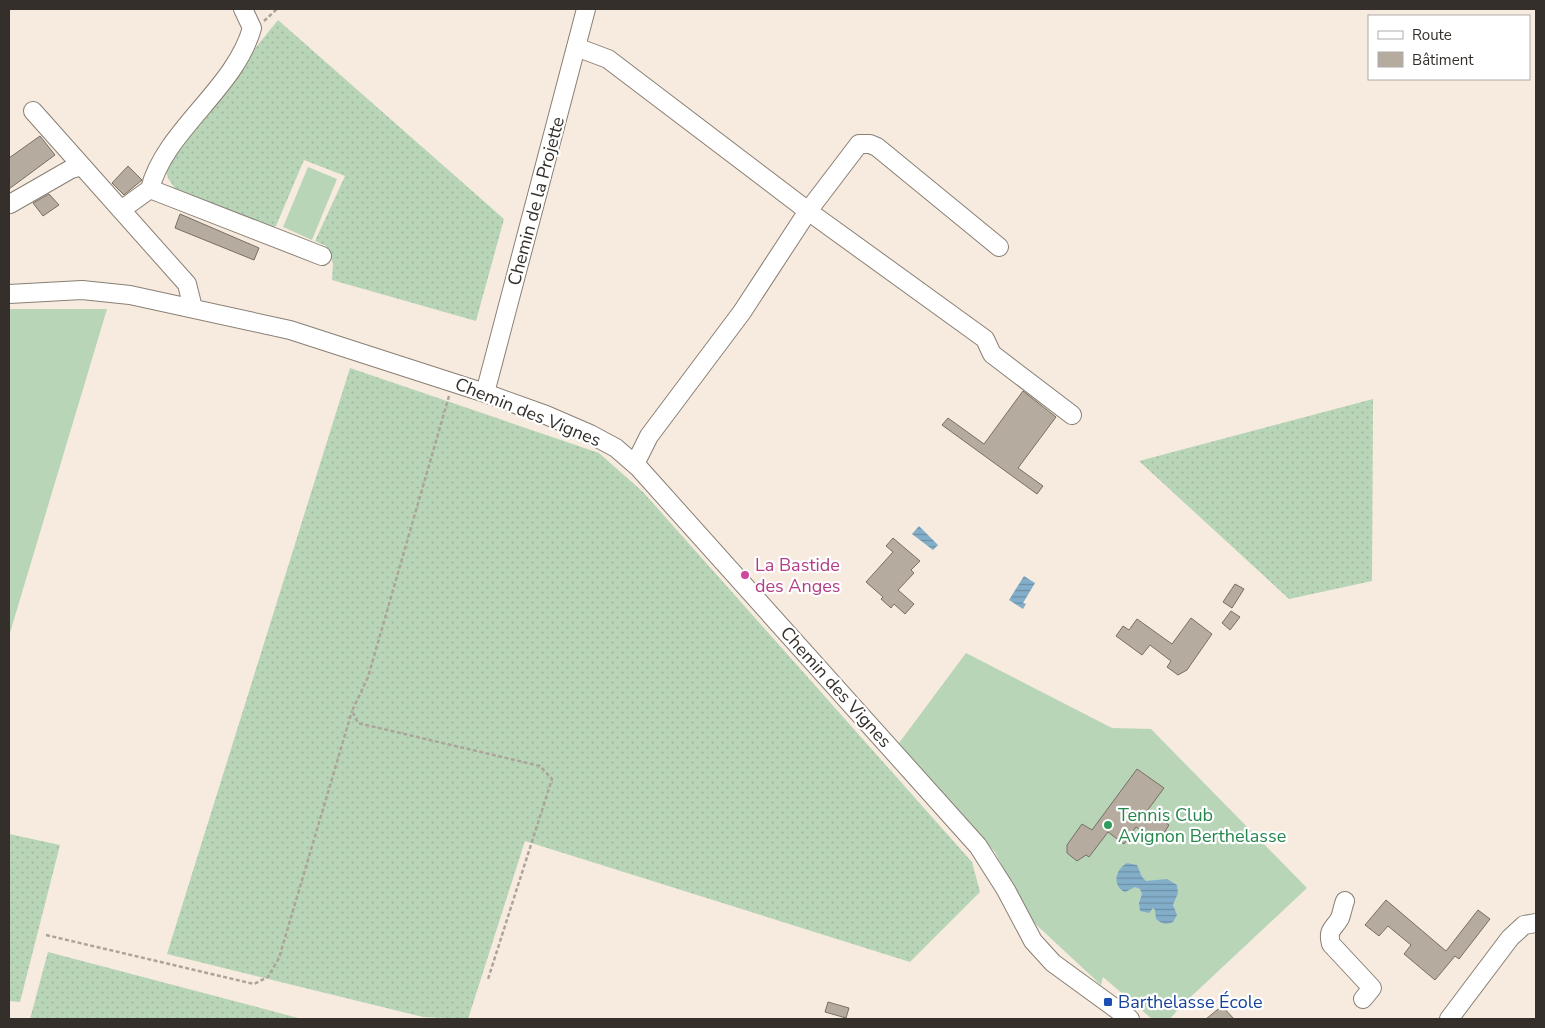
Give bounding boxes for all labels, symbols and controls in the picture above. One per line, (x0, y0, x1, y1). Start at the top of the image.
legend (1368, 15, 1530, 80)
text: Route (1412, 25, 1452, 45)
text: Bâtiment (1412, 50, 1474, 70)
street label: Chemin de la Projette (502, 114, 570, 288)
street label: Chemin des Vignes (452, 372, 604, 452)
place label: La Bastide des Anges (755, 553, 840, 598)
marker: La Bastide des Anges (739, 569, 751, 581)
street label: Chemin des Vignes (775, 621, 897, 753)
place label: Tennis Club Avignon Berthelasse (1118, 803, 1286, 848)
marker: Tennis Club Avignon Berthelasse (1102, 819, 1114, 831)
place label: Barthelasse École (1118, 990, 1263, 1014)
marker: Barthelasse École (1102, 996, 1114, 1008)

